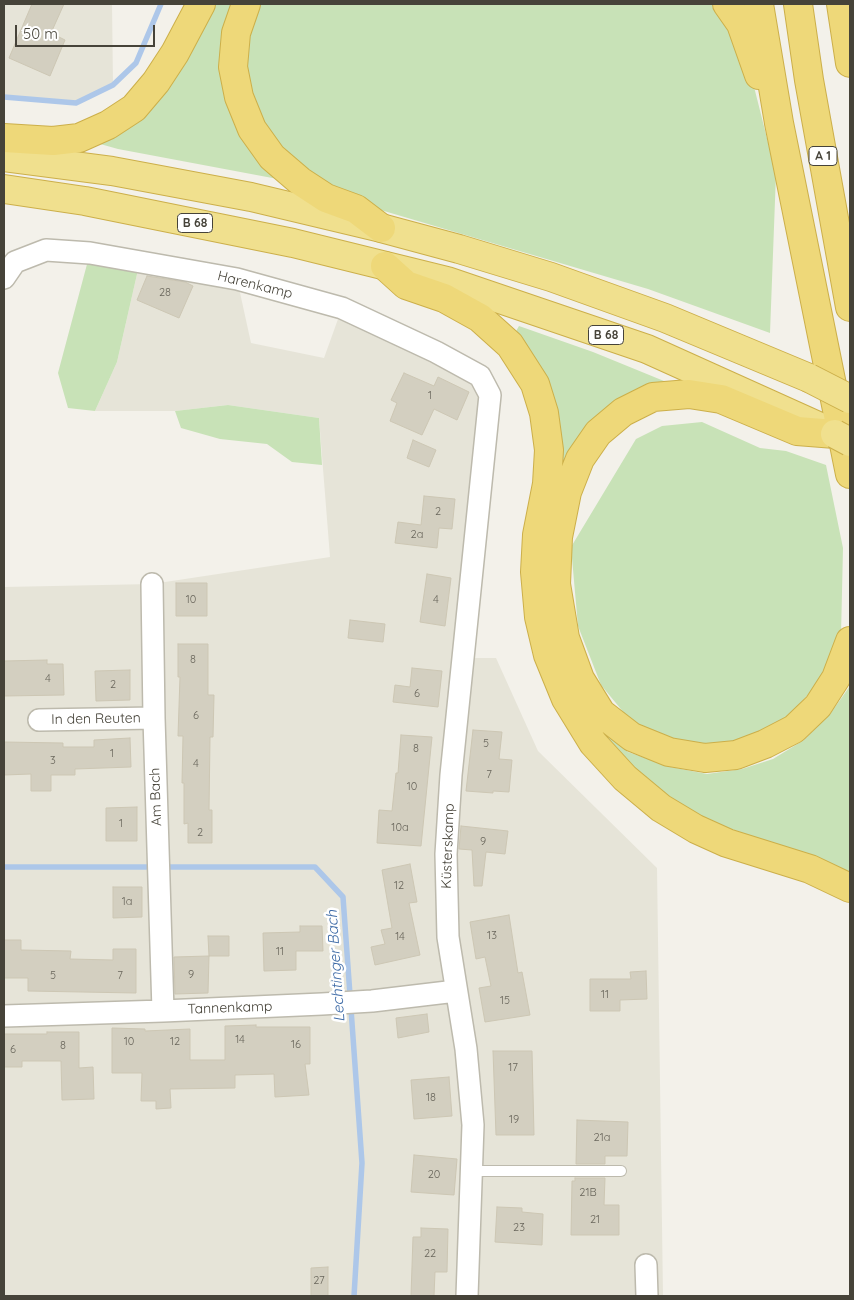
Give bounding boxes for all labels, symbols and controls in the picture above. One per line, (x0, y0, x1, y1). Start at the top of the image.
scale bar (18, 15, 158, 47)
text: 50 m (23, 24, 58, 43)
road number: A 1 (809, 146, 837, 166)
road number: B 68 (178, 214, 212, 232)
street label: Harenkamp (216, 268, 294, 302)
house number: 28 (159, 286, 171, 300)
road number: B 68 (588, 326, 624, 344)
house number: 1 (428, 389, 432, 403)
house number: 2 (435, 505, 441, 519)
house number: 2a (411, 528, 423, 542)
house number: 10 (186, 593, 196, 607)
house number: 4 (433, 593, 439, 607)
house number: 8 (190, 653, 196, 667)
house number: 4 (45, 672, 51, 686)
house number: 2 (110, 678, 116, 692)
house number: 6 (414, 687, 420, 701)
house number: 6 (193, 709, 199, 723)
street label: In den Reuten (51, 710, 141, 728)
house number: 5 (483, 737, 489, 751)
house number: 8 (413, 742, 419, 756)
house number: 1 (110, 747, 114, 761)
house number: 3 (50, 754, 56, 768)
house number: 4 (193, 757, 199, 771)
street label: Am Bach (147, 767, 165, 827)
house number: 7 (486, 768, 492, 782)
house number: 10 (407, 780, 417, 794)
street label: Küsterskamp (438, 803, 458, 889)
house number: 1 (119, 817, 123, 831)
house number: 10a (391, 821, 409, 835)
house number: 2 (197, 826, 203, 840)
house number: 9 (480, 835, 486, 849)
house number: 12 (394, 879, 404, 893)
house number: 1a (122, 895, 132, 909)
water label: Lechtinger Bach (323, 909, 349, 1023)
house number: 13 (487, 929, 497, 943)
house number: 14 (395, 930, 405, 944)
house number: 11 (276, 945, 284, 959)
house number: 9 (188, 968, 194, 982)
house number: 5 (50, 969, 56, 983)
house number: 7 (117, 969, 123, 983)
house number: 11 (601, 988, 609, 1002)
house number: 15 (500, 994, 510, 1008)
street label: Tannenkamp (187, 998, 273, 1018)
house number: 14 (235, 1033, 245, 1047)
house number: 10 (124, 1035, 134, 1049)
house number: 12 (170, 1035, 180, 1049)
house number: 16 (291, 1038, 301, 1052)
house number: 8 (60, 1039, 66, 1053)
house number: 6 (10, 1043, 16, 1057)
house number: 17 (508, 1061, 518, 1075)
house number: 18 (426, 1091, 436, 1105)
house number: 19 (509, 1113, 519, 1127)
house number: 21a (594, 1131, 610, 1145)
house number: 20 (428, 1168, 440, 1182)
house number: 21B (579, 1186, 597, 1200)
house number: 21 (590, 1213, 600, 1227)
house number: 23 (513, 1221, 525, 1235)
house number: 22 (424, 1247, 436, 1261)
house number: 27 (313, 1274, 325, 1288)

